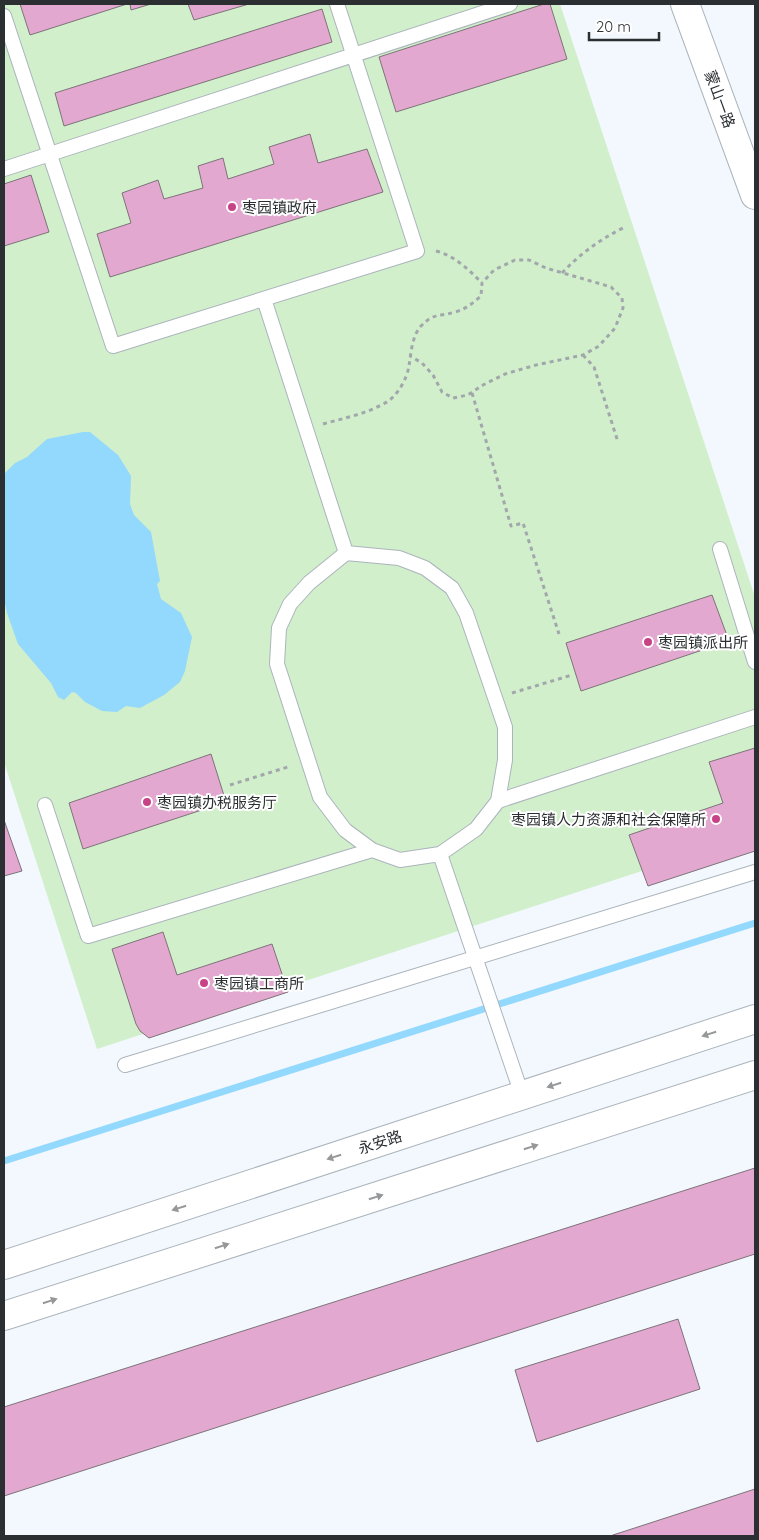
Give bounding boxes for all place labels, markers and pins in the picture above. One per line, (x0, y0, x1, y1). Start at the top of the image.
place label: 枣园镇政府 (242, 198, 317, 217)
marker: 枣园镇政府 (226, 201, 238, 213)
place label: 枣园镇派出所 (658, 633, 748, 652)
marker: 枣园镇派出所 (642, 636, 654, 648)
place label: 枣园镇办税服务厅 (157, 793, 277, 812)
marker: 枣园镇办税服务厅 (141, 796, 153, 808)
place label: 枣园镇人力资源和社会保障所 (511, 810, 706, 829)
marker: 枣园镇人力资源和社会保障所 (710, 813, 722, 825)
place label: 枣园镇工商所 (214, 974, 304, 993)
marker: 枣园镇工商所 (198, 977, 210, 989)

